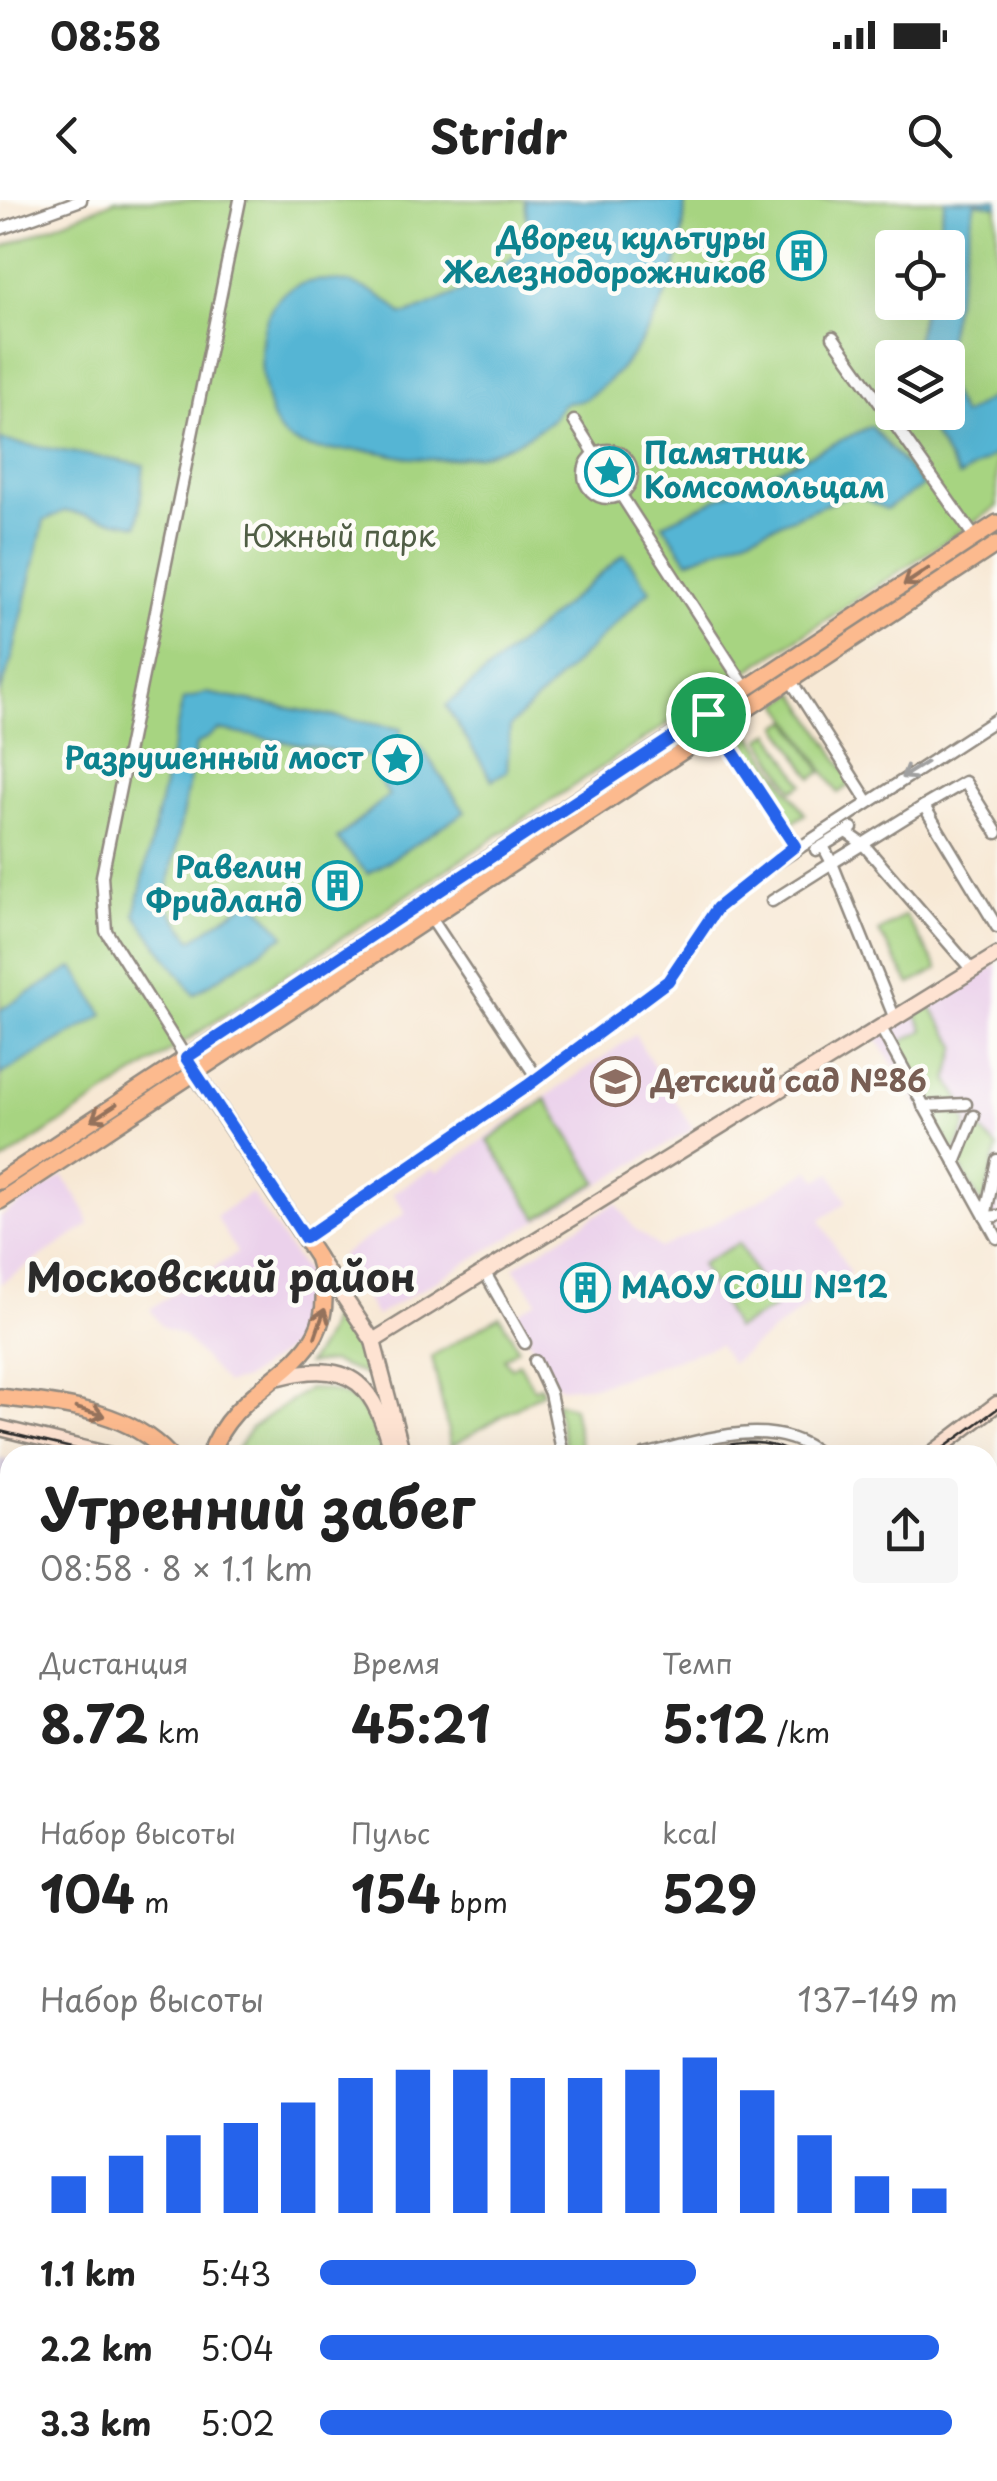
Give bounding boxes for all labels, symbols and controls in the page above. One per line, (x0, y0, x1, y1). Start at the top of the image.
text: 08:58 (50, 7, 161, 64)
text: Stridr (430, 101, 567, 169)
icon: back (40, 108, 95, 163)
icon: search (902, 108, 957, 163)
place label: Дворец культуры Железнодорожников (442, 214, 766, 293)
building icon: Дворец культуры Железнодорожников (775, 230, 827, 282)
map controls (875, 230, 965, 430)
button: locate (875, 230, 965, 320)
button: layers (875, 340, 965, 430)
place label: Памятник Комсомольцам (644, 429, 885, 508)
place icon: Памятник Комсомольцам (583, 445, 635, 497)
park label: Южный парк (242, 512, 436, 557)
one-way arrow (902, 566, 930, 587)
pin (666, 672, 751, 757)
icon: arrive (681, 687, 736, 742)
place icon: Разрушенный мост (372, 733, 424, 785)
place label: Разрушенный мост (64, 734, 364, 779)
one-way arrow (900, 760, 929, 781)
place label: Равелин Фридланд (146, 843, 302, 922)
building icon: Равелин Фридланд (311, 859, 363, 911)
school or university icon: Детский сад №86 (590, 1056, 642, 1108)
place label: Детский сад №86 (650, 1057, 927, 1102)
one-way arrow (91, 1101, 119, 1122)
district label: Московский район (26, 1245, 416, 1306)
building icon: МАОУ СОШ №12 (560, 1262, 612, 1314)
place label: МАОУ СОШ №12 (621, 1263, 888, 1308)
one-way arrow (312, 1309, 330, 1340)
one-way arrow (74, 1404, 105, 1422)
text: Утренний забег (40, 1465, 475, 1548)
button: share (853, 1478, 958, 1583)
text: 08:58 · 8 × 1.1 km (40, 1544, 313, 1592)
text: Дистанция (40, 1641, 189, 1684)
text: Время (351, 1641, 440, 1684)
text: Темп (662, 1641, 733, 1684)
text: 8.72 (40, 1684, 149, 1760)
text: 45:21 (351, 1684, 490, 1760)
text: 5:12 (662, 1684, 768, 1760)
text: km (149, 1710, 200, 1753)
text: /km (768, 1710, 830, 1753)
text: Набор высоты (40, 1811, 236, 1854)
text: Пульс (351, 1811, 430, 1854)
text: kcal (662, 1811, 718, 1854)
text: 104 (40, 1854, 135, 1930)
text: 154 (351, 1854, 441, 1930)
text: 529 (662, 1854, 757, 1930)
text: m (135, 1880, 170, 1923)
text: bpm (441, 1880, 508, 1923)
text: Набор высоты (40, 1975, 264, 2023)
text: 137–149 m (798, 1975, 958, 2023)
text: 1.1 km (40, 2249, 136, 2297)
text: 5:43 (200, 2249, 271, 2297)
text: 2.2 km (40, 2324, 153, 2372)
text: 5:04 (200, 2324, 274, 2372)
text: 3.3 km (40, 2399, 151, 2447)
text: 5:02 (200, 2399, 275, 2447)

